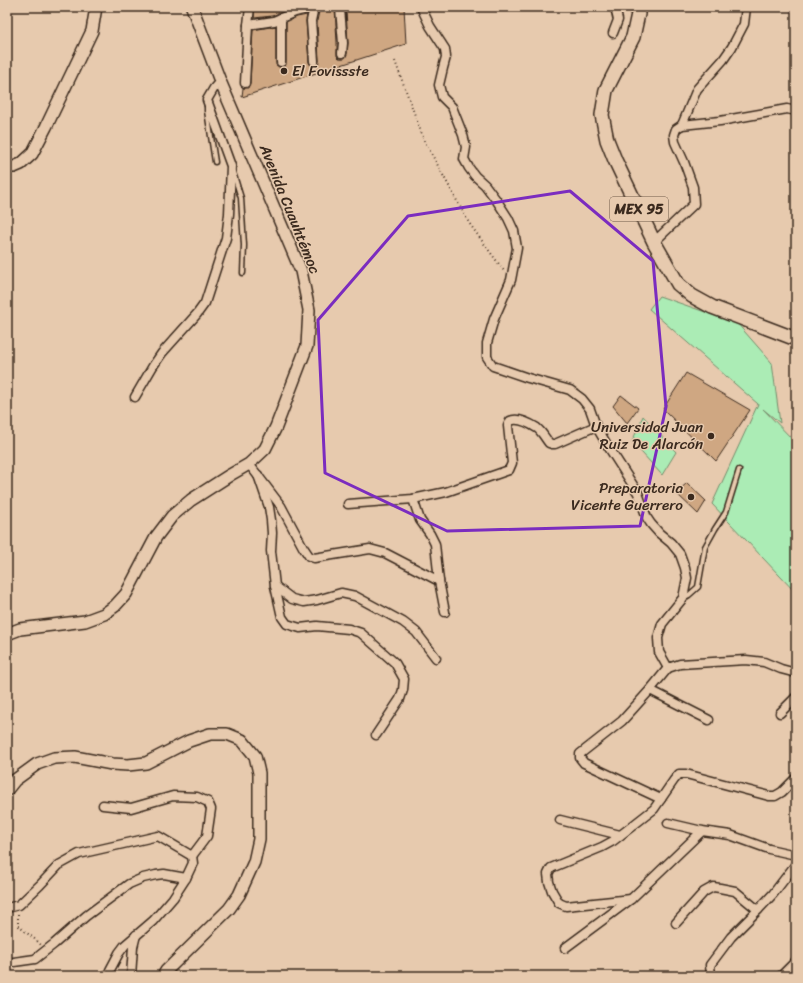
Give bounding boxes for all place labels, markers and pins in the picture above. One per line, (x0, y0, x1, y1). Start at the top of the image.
place label: El Fovissste (292, 58, 369, 84)
marker: El Fovissste (279, 66, 289, 76)
place label: Universidad Juan Ruiz De Alarcón (591, 414, 703, 457)
marker: Universidad Juan Ruiz De Alarcón (706, 431, 716, 441)
place label: Preparatoria Vicente Guerrero (571, 475, 683, 518)
marker: Preparatoria Vicente Guerrero (686, 492, 696, 502)

